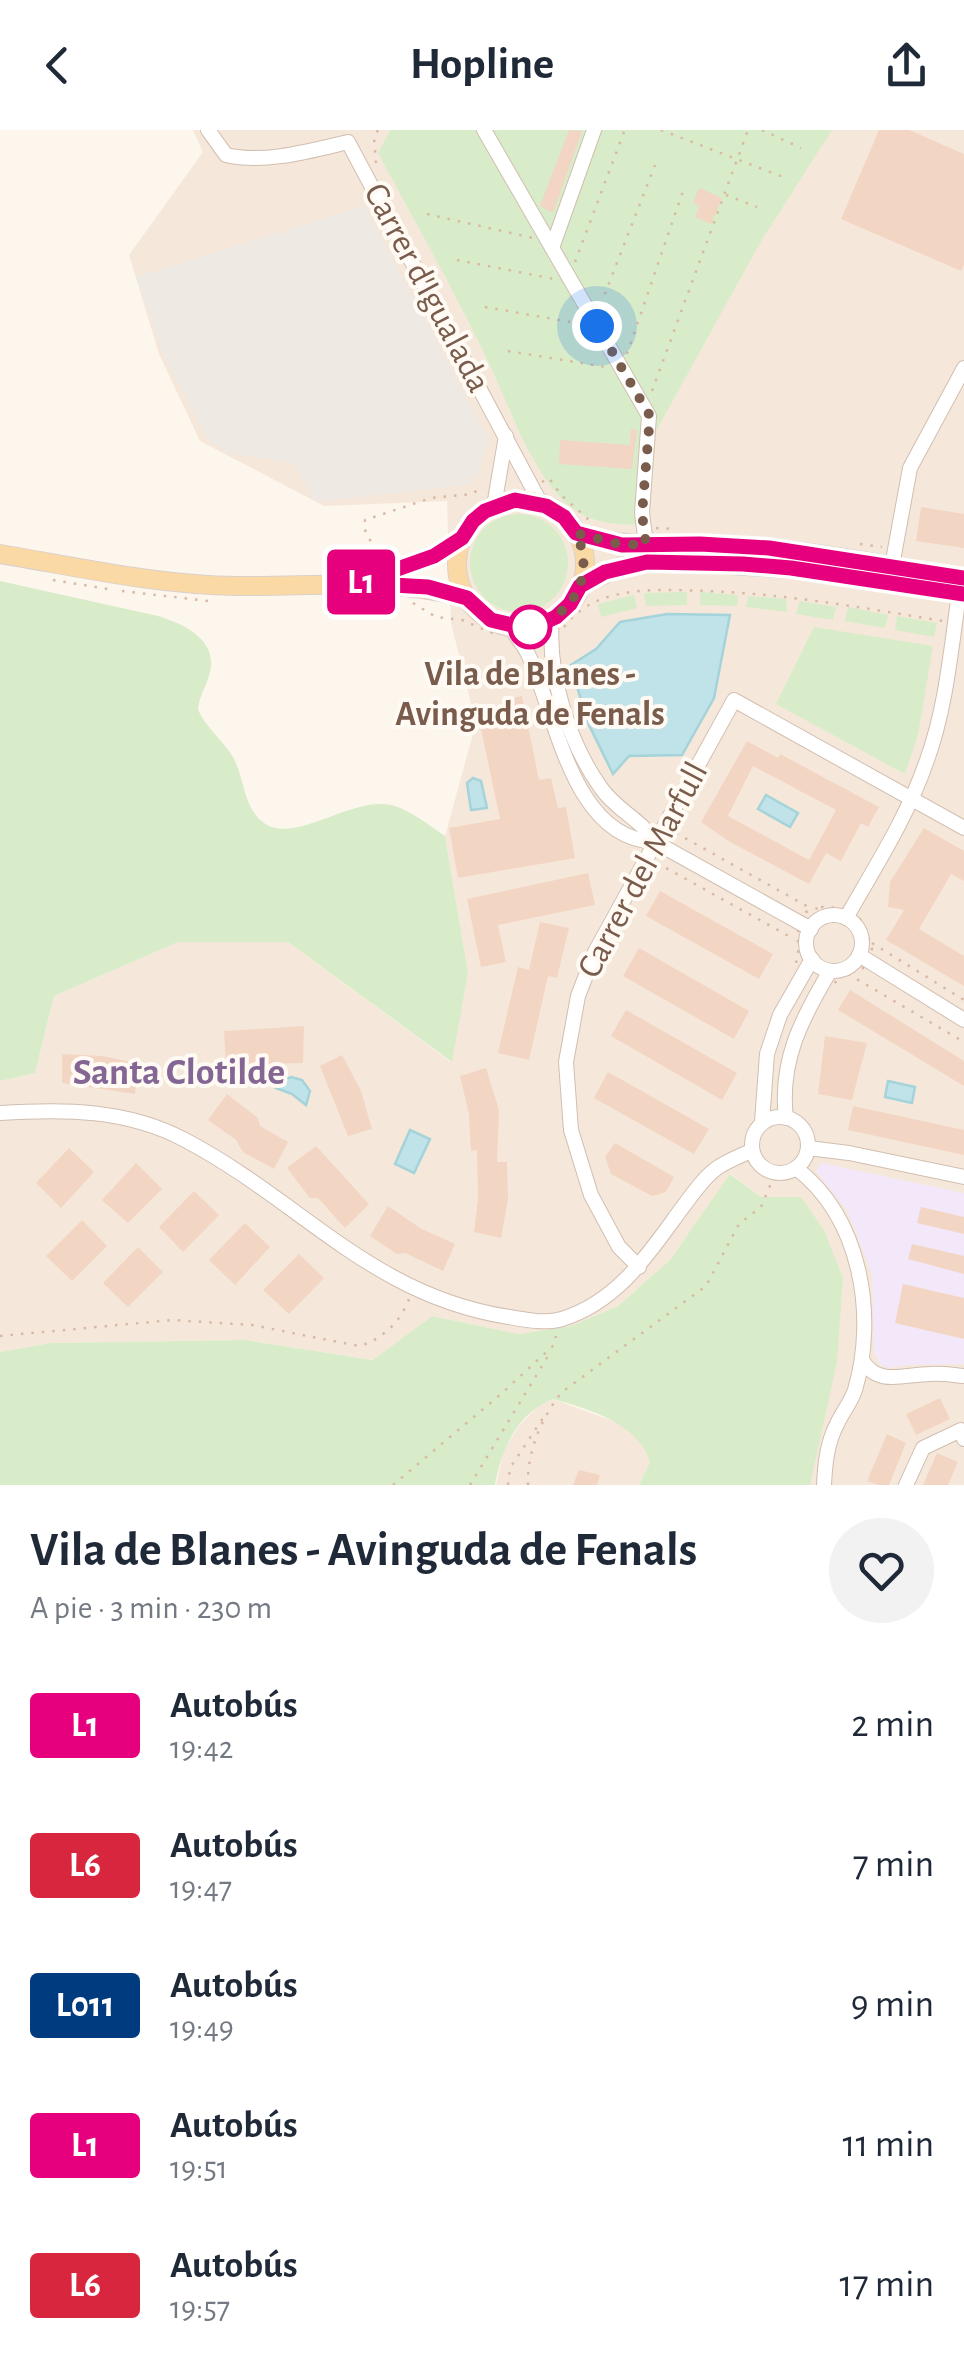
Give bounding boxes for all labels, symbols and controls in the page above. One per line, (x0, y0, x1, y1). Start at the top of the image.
icon: back (30, 38, 85, 93)
icon: share (879, 38, 934, 93)
text: Hopline (410, 42, 554, 87)
street label: Carrer d'Igualada (357, 178, 497, 398)
your location (572, 301, 622, 351)
line badge: L1 (316, 550, 406, 614)
text: L1 (347, 565, 375, 600)
marker: Vila de Blanes - Avinguda de Fenals (509, 606, 551, 648)
place label: Vila de Blanes - Avinguda de Fenals (395, 657, 665, 732)
street label: Carrer del Marfull (572, 756, 714, 984)
district label: Santa Clotilde (73, 1054, 285, 1092)
button: heart (829, 1518, 934, 1623)
text: Vila de Blanes - Avinguda de Fenals (30, 1527, 697, 1575)
text: A pie · 3 min · 230 m (30, 1592, 272, 1624)
text: Autobús (170, 1687, 298, 1725)
text: 2 min (851, 1706, 934, 1744)
text: L1 (71, 1708, 99, 1743)
text: 19:42 (170, 1732, 233, 1764)
text: Autobús (170, 1827, 298, 1865)
text: 7 min (853, 1846, 934, 1884)
text: L6 (69, 1848, 101, 1883)
text: 19:47 (170, 1872, 232, 1904)
text: Autobús (170, 1967, 298, 2005)
text: 9 min (851, 1986, 934, 2024)
text: L011 (56, 1988, 114, 2023)
text: 19:49 (170, 2012, 234, 2044)
text: Autobús (170, 2107, 298, 2145)
text: 11 min (842, 2126, 934, 2164)
text: L1 (71, 2128, 99, 2163)
text: 19:51 (170, 2152, 228, 2184)
text: Autobús (170, 2247, 298, 2285)
text: 17 min (840, 2266, 934, 2304)
text: L6 (69, 2268, 101, 2303)
text: 19:57 (170, 2292, 230, 2324)

